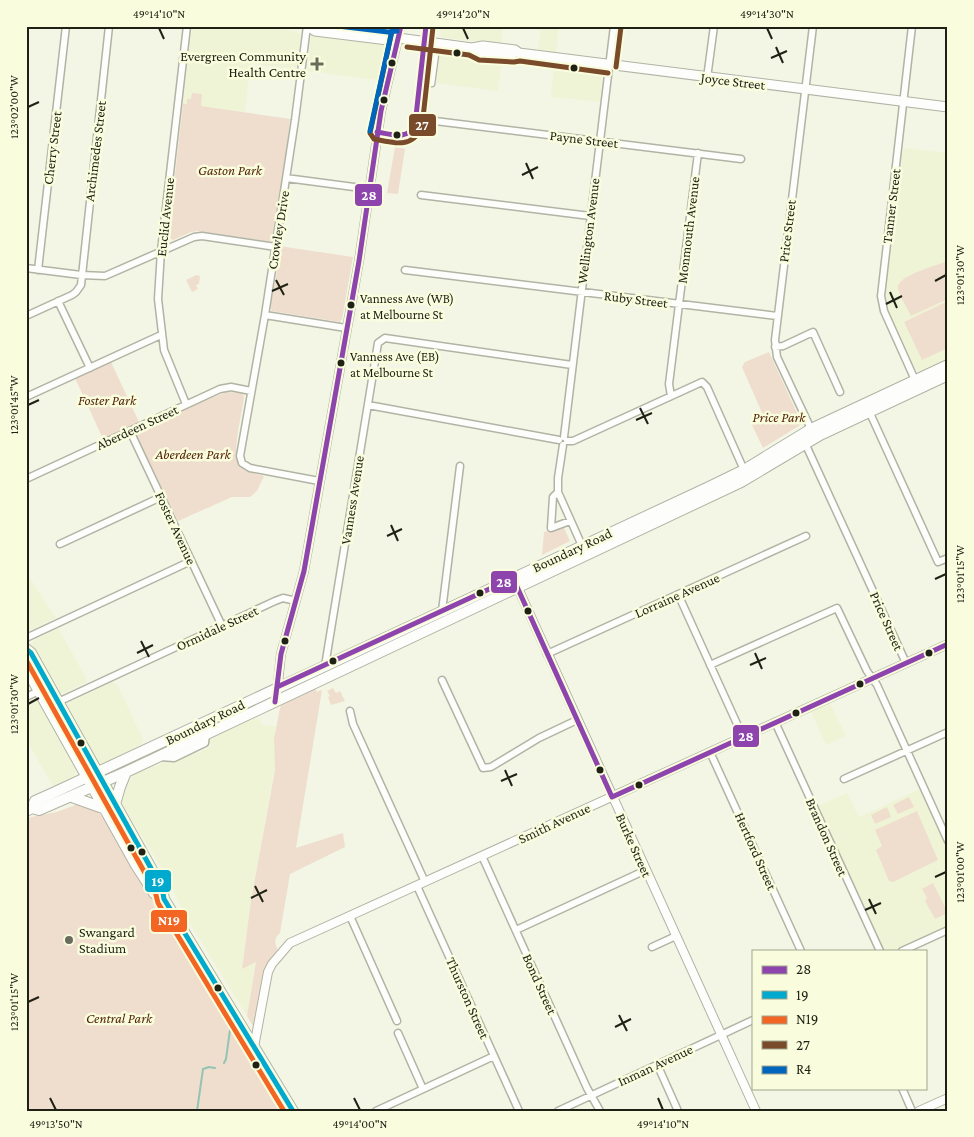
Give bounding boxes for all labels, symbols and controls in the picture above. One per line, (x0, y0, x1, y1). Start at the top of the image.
text: 49°14'10"N (133, 7, 185, 21)
text: 49°14'20"N (436, 7, 490, 21)
text: 49°14'30"N (740, 7, 794, 21)
place label: Evergreen Community Health Centre (180, 48, 307, 80)
unlabelled marker (452, 48, 462, 58)
marker: Evergreen Community Health Centre (310, 57, 324, 71)
unlabelled marker (387, 58, 397, 68)
unlabelled marker (569, 63, 579, 73)
street label: Joyce Street (698, 69, 766, 93)
text: 123°02'00"W (7, 75, 21, 139)
unlabelled marker (379, 95, 389, 105)
street label: Archimedes Street (81, 99, 109, 202)
street label: Cherry Street (40, 110, 64, 186)
line badge: 27 (408, 113, 437, 137)
text: 27 (415, 117, 429, 133)
street label: Payne Street (549, 127, 619, 151)
unlabelled marker (392, 130, 402, 140)
park label: Gaston Park (198, 162, 263, 178)
street label: Tanner Street (878, 167, 904, 244)
street label: Monmouth Avenue (673, 176, 703, 284)
street label: Euclid Avenue (153, 177, 177, 257)
street label: Wellington Avenue (574, 177, 602, 285)
line badge: 28 (354, 183, 383, 207)
text: 28 (361, 187, 377, 203)
street label: Crowley Drive (264, 189, 292, 271)
street label: Price Street (775, 198, 799, 263)
text: 123°01'30"W (953, 245, 967, 305)
street label: Ruby Street (603, 287, 669, 311)
place label: Vanness Ave (WB) at Melbourne St (360, 291, 454, 322)
marker: Vanness Ave (WB) at Melbourne St (346, 300, 356, 310)
place label: Vanness Ave (EB) at Melbourne St (350, 349, 440, 380)
marker: Vanness Ave (EB) at Melbourne St (336, 358, 346, 368)
text: 123°01'45"W (7, 375, 21, 435)
park label: Foster Park (78, 392, 137, 408)
street label: Aberdeen Street (94, 401, 181, 453)
park label: Price Park (753, 409, 806, 425)
park label: Aberdeen Park (154, 446, 231, 462)
street label: Vanness Avenue (337, 454, 367, 546)
street label: Foster Avenue (152, 489, 200, 567)
street label: Boundary Road (530, 524, 615, 575)
text: 123°01'15"W (953, 545, 967, 603)
street label: Lorraine Avenue (632, 569, 722, 621)
line badge: 28 (490, 570, 518, 594)
text: 28 (496, 574, 512, 590)
unlabelled marker (475, 588, 485, 598)
street label: Price Street (867, 589, 907, 653)
street label: Ormidale Street (174, 602, 261, 654)
unlabelled marker (523, 606, 533, 616)
unlabelled marker (280, 636, 290, 646)
unlabelled marker (924, 648, 934, 658)
unlabelled marker (328, 656, 338, 666)
text: 123°01'30"W (7, 674, 21, 734)
unlabelled marker (855, 679, 865, 689)
street label: Boundary Road (163, 696, 248, 748)
unlabelled marker (791, 708, 801, 718)
line badge: 28 (732, 724, 760, 748)
text: 28 (738, 728, 754, 744)
unlabelled marker (76, 738, 86, 748)
unlabelled marker (595, 765, 605, 775)
unlabelled marker (634, 780, 644, 790)
street label: Brandon Street (803, 796, 851, 879)
street label: Smith Avenue (516, 799, 592, 847)
street label: Hertford Street (732, 810, 780, 893)
street label: Burke Street (613, 811, 655, 880)
text: 123°01'00"W (953, 841, 967, 903)
unlabelled marker (126, 843, 136, 853)
unlabelled marker (137, 847, 147, 857)
line badge: 19 (144, 869, 172, 893)
text: 19 (152, 873, 164, 889)
line badge: N19 (150, 909, 188, 933)
text: N19 (158, 912, 180, 928)
place label: Swangard Stadium (79, 924, 135, 956)
marker: Swangard Stadium (63, 934, 75, 946)
legend (752, 950, 926, 1090)
street label: Bond Street (519, 951, 561, 1017)
street label: Thurston Street (443, 955, 493, 1041)
text: 28 (796, 961, 811, 977)
text: 123°01'15"W (7, 973, 21, 1031)
unlabelled marker (213, 983, 223, 993)
text: 19 (796, 987, 809, 1003)
park label: Central Park (86, 1010, 153, 1026)
text: N19 (796, 1011, 818, 1027)
text: 27 (796, 1037, 810, 1053)
street label: Inman Avenue (615, 1041, 695, 1089)
unlabelled marker (251, 1060, 261, 1070)
text: R4 (796, 1061, 811, 1077)
text: 49°13'50"N (29, 1117, 83, 1131)
text: 49°14'00"N (333, 1117, 388, 1131)
text: 49°14'10"N (637, 1117, 689, 1131)

